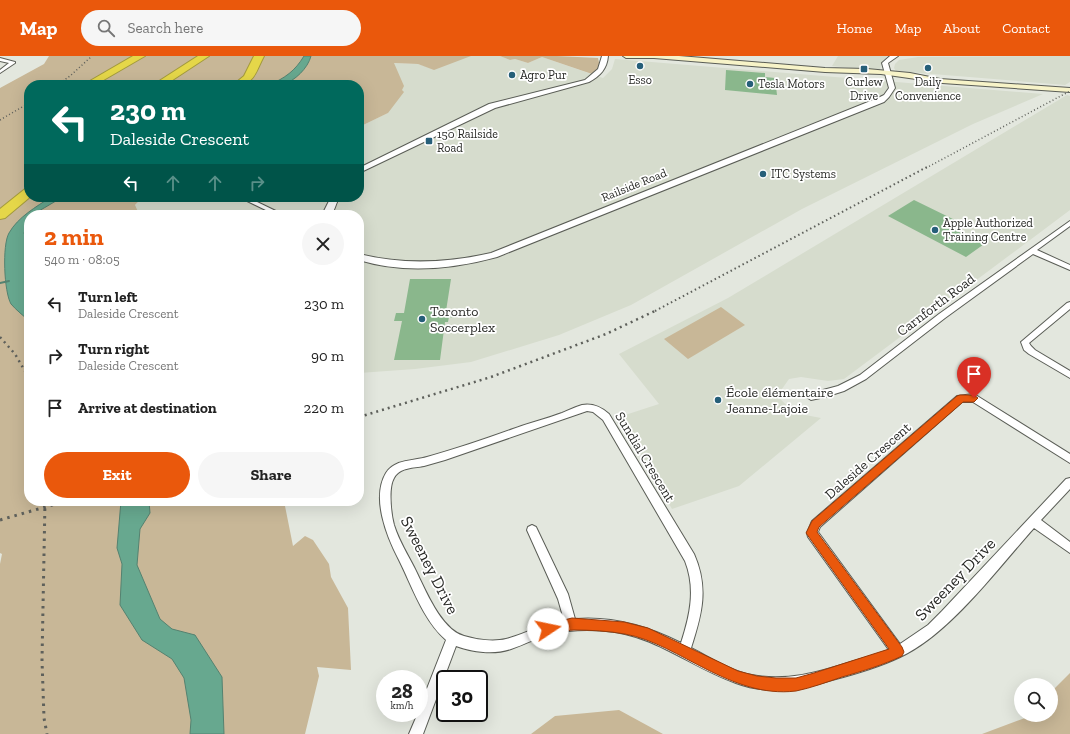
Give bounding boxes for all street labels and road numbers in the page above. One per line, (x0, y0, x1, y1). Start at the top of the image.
street label: Railside Road (599, 165, 669, 204)
street label: Carnforth Road (894, 270, 979, 340)
street label: Sundial Crescent (611, 409, 679, 506)
street label: Daleside Crescent (822, 419, 915, 503)
street label: Sweeney Drive (397, 513, 463, 617)
street label: Sweeney Drive (911, 533, 999, 625)

